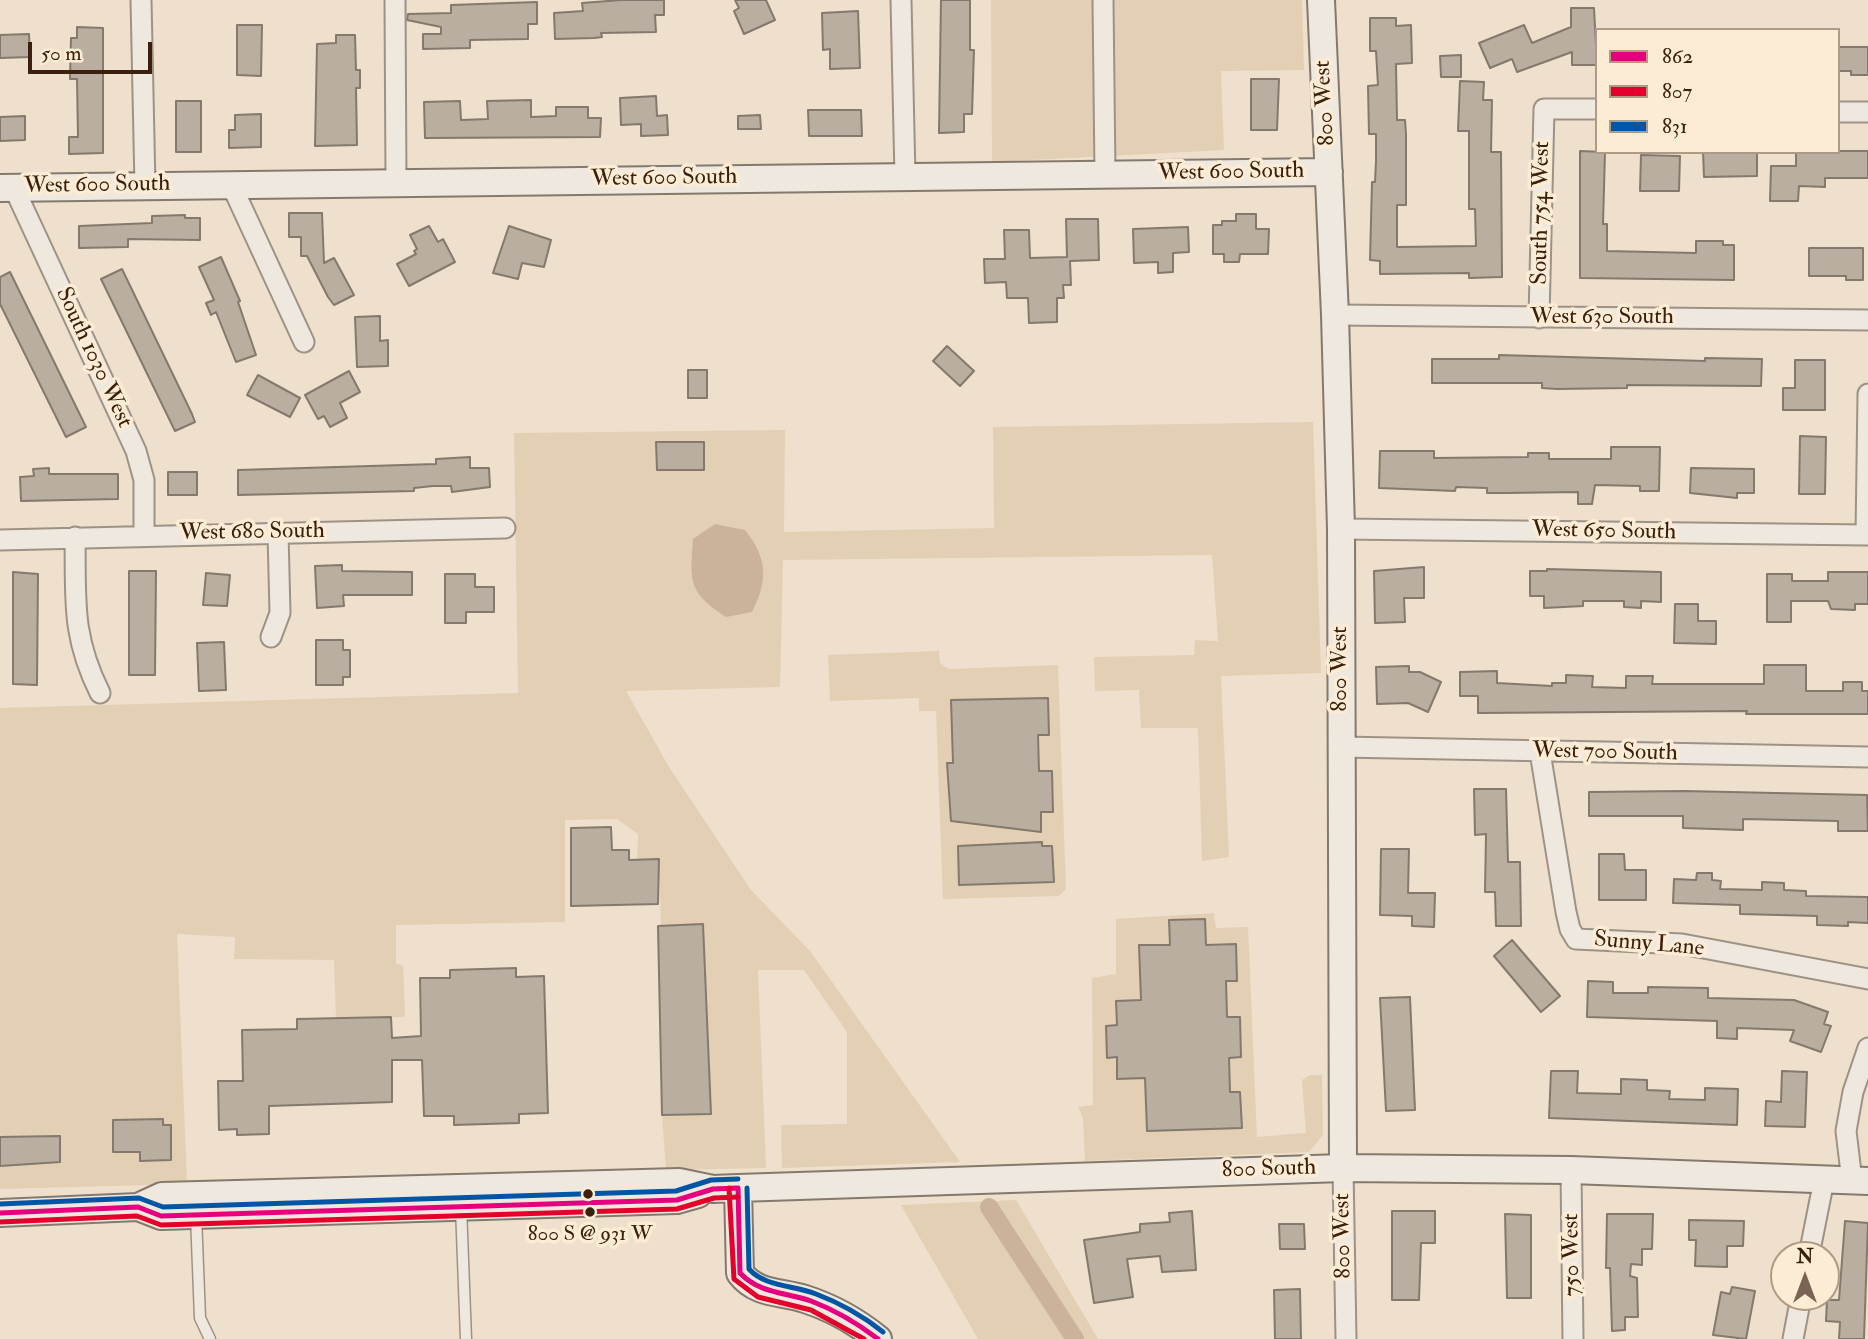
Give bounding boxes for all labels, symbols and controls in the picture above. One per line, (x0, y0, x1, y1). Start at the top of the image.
scale bar (32, 28, 156, 72)
legend (1595, 28, 1840, 154)
text: 50 m (41, 40, 82, 67)
text: 862 (1662, 43, 1693, 70)
street label: 800 West (1310, 60, 1342, 146)
text: 807 (1662, 78, 1692, 105)
text: 831 (1662, 113, 1687, 140)
street label: South 754 West (1527, 141, 1557, 285)
street label: West 600 South (1158, 158, 1304, 188)
street label: West 600 South (591, 164, 737, 194)
street label: West 600 South (24, 171, 170, 201)
street label: South 1030 West (48, 283, 138, 433)
street label: West 630 South (1530, 304, 1674, 332)
street label: West 650 South (1532, 517, 1676, 547)
street label: West 680 South (179, 518, 325, 548)
street label: 800 West (1327, 626, 1355, 712)
street label: West 700 South (1532, 738, 1678, 768)
street label: Sunny Lane (1593, 926, 1705, 964)
street label: 800 South (1221, 1155, 1317, 1185)
unlabelled marker (581, 1187, 595, 1201)
street label: 800 West (1329, 1193, 1359, 1279)
marker: 800 S @ 931 W (583, 1205, 597, 1219)
street label: 750 West (1558, 1213, 1588, 1297)
place label: 800 S @ 931 W (528, 1222, 652, 1248)
north arrow (1770, 1241, 1840, 1311)
text: N (1796, 1245, 1814, 1269)

